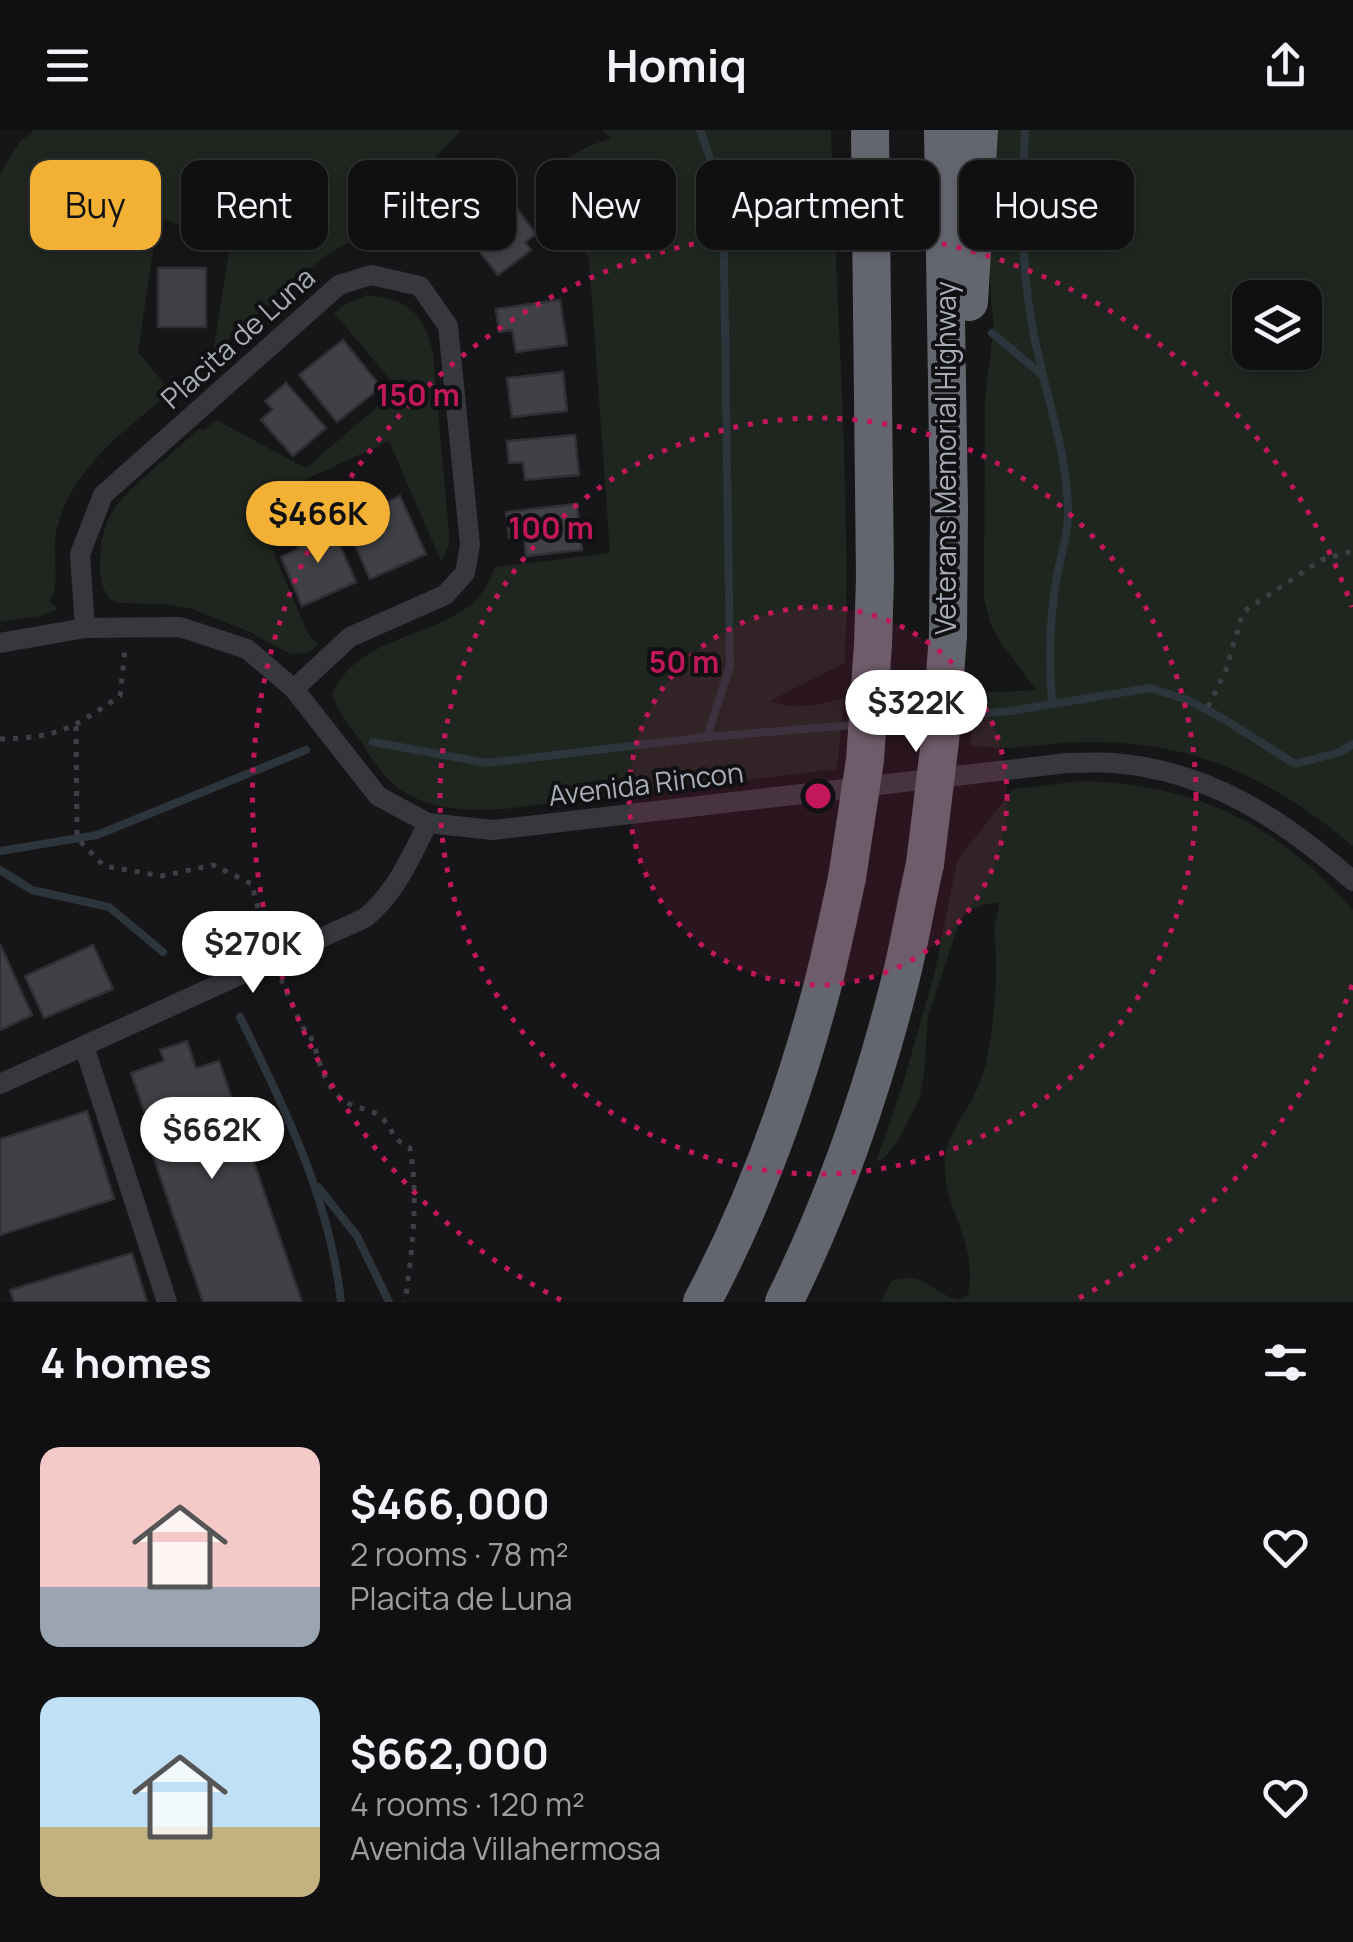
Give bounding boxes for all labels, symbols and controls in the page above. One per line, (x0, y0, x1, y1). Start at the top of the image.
text: Homiq (606, 34, 747, 96)
icon: menu (40, 38, 95, 93)
icon: share (1258, 38, 1313, 93)
chip: Buy (30, 160, 161, 250)
chip: Rent (181, 160, 328, 250)
chip: Filters (348, 160, 516, 250)
chip: New (536, 160, 676, 250)
chip: Apartment (696, 160, 939, 250)
chip: House (959, 160, 1134, 250)
street label: Placita de Luna (152, 258, 322, 417)
map controls (1232, 280, 1322, 370)
button: layers (1232, 280, 1322, 370)
street label: Veterans Memorial Highway (926, 281, 964, 635)
text: 150 m (376, 374, 460, 415)
pin: $466K (248, 481, 388, 566)
text: $466K (268, 491, 368, 535)
text: 100 m (508, 507, 594, 548)
text: 50 m (649, 641, 719, 682)
pin: $322K (846, 670, 986, 755)
text: $322K (867, 680, 965, 724)
street label: Avenida Rincon (546, 752, 746, 814)
centre of rings (800, 778, 836, 814)
pin: $270K (183, 911, 323, 996)
text: $270K (204, 921, 302, 965)
pin: $662K (142, 1097, 282, 1182)
text: $662K (162, 1107, 262, 1151)
text: 4 homes (40, 1333, 212, 1391)
icon: filters (1258, 1335, 1313, 1390)
text: $466,000 (350, 1474, 550, 1532)
icon: home (120, 1487, 240, 1607)
icon: heart (1258, 1520, 1313, 1575)
text: 2 rooms · 78 m² (350, 1532, 569, 1576)
text: Placita de Luna (350, 1576, 572, 1620)
text: $662,000 (350, 1724, 549, 1782)
icon: home (120, 1737, 240, 1857)
icon: heart (1258, 1770, 1313, 1825)
text: 4 rooms · 120 m² (350, 1782, 585, 1826)
text: Avenida Villahermosa (350, 1826, 661, 1870)

